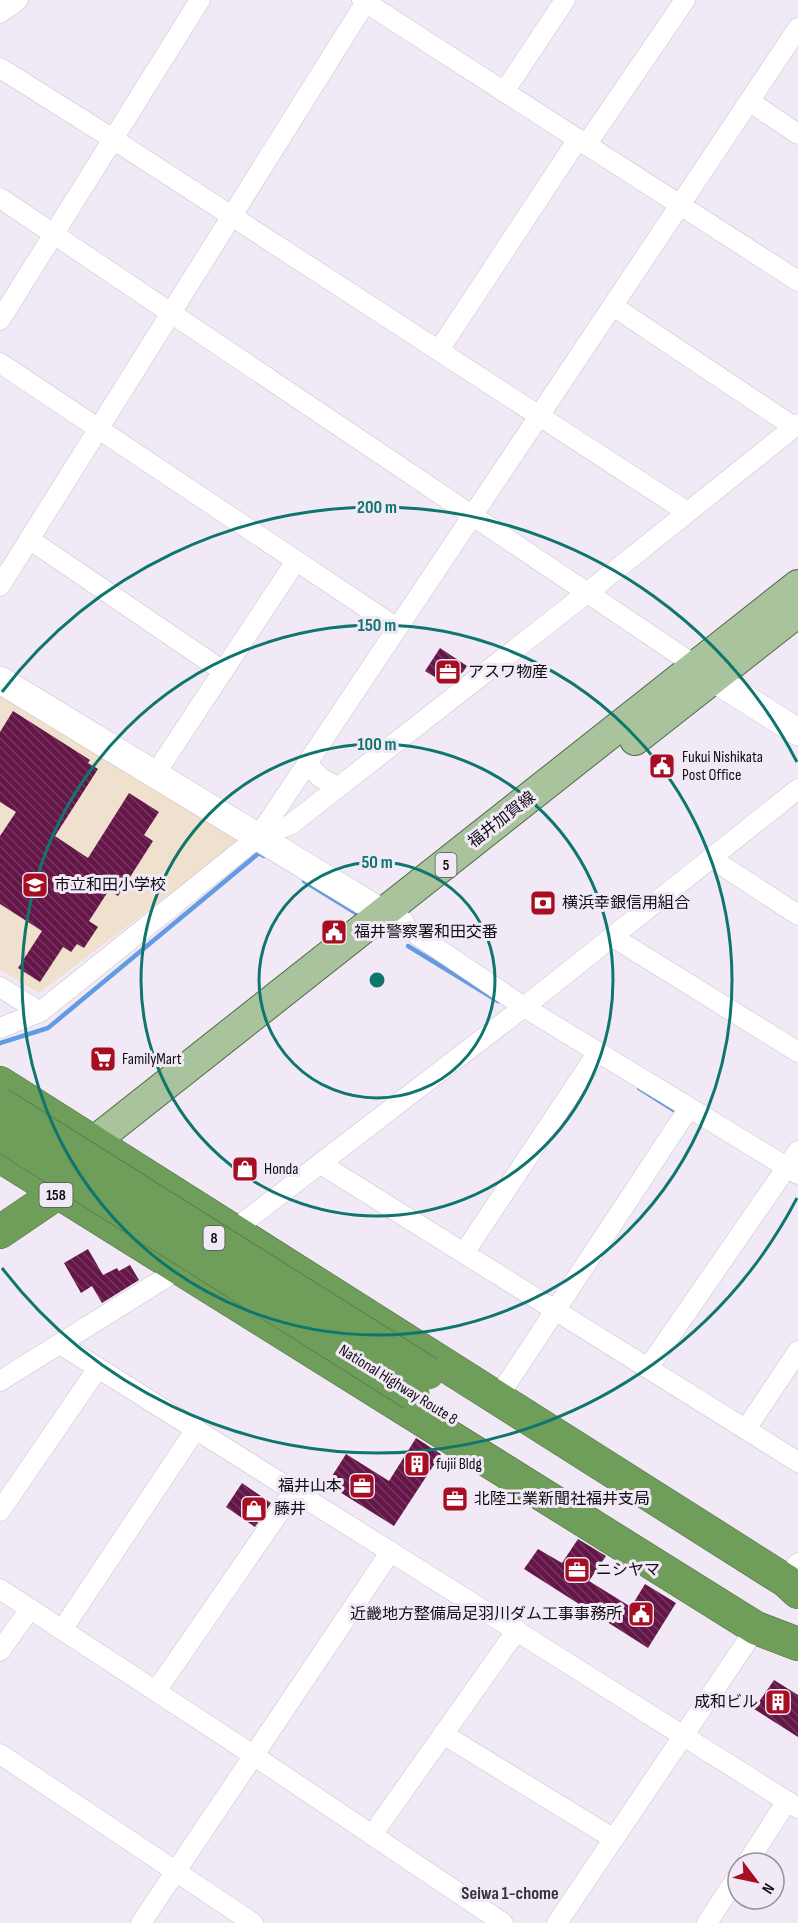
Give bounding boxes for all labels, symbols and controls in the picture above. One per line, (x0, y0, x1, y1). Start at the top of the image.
text: 200 m (357, 497, 397, 518)
text: 150 m (358, 615, 396, 636)
office icon: アスワ物産 (433, 657, 463, 687)
place label: アスワ物産 (468, 663, 548, 682)
text: 100 m (358, 734, 397, 755)
place label: Fukui Nishikata Post Office (682, 748, 763, 785)
public building icon: Fukui Nishikata Post Office (647, 751, 677, 781)
street label: 福井加賀線 (465, 788, 539, 852)
text: 50 m (361, 852, 393, 873)
road number: 5 (436, 853, 456, 877)
school or university icon: 市立和田小学校 (20, 870, 50, 900)
place label: 市立和田小学校 (54, 876, 166, 895)
bank icon: 横浜幸銀信用組合 (528, 888, 558, 918)
place label: 横浜幸銀信用組合 (562, 894, 690, 913)
public building icon: 福井警察署和田交番 (319, 917, 349, 947)
place label: 福井警察署和田交番 (354, 923, 498, 942)
centre of rings (367, 970, 387, 990)
supermarket icon: FamilyMart (88, 1044, 118, 1074)
place label: FamilyMart (122, 1050, 182, 1069)
shop icon: Honda (230, 1154, 260, 1184)
place label: Honda (264, 1160, 298, 1179)
road number: 158 (40, 1183, 72, 1207)
road number: 8 (204, 1226, 224, 1250)
street label: National Highway Route 8 (335, 1341, 461, 1429)
building icon: fujii Bldg (402, 1449, 432, 1479)
place label: fujii Bldg (436, 1455, 482, 1474)
office icon: 福井山本 (347, 1471, 377, 1501)
place label: 福井山本 (278, 1477, 342, 1496)
office icon: 北陸工業新聞社福井支局 (440, 1484, 470, 1514)
place label: 北陸工業新聞社福井支局 (474, 1490, 650, 1509)
shop icon: 藤井 (239, 1494, 269, 1524)
place label: 藤井 (274, 1500, 306, 1519)
office icon: ニシヤマ (562, 1555, 592, 1585)
place label: ニシヤマ (596, 1561, 660, 1580)
public building icon: 近畿地方整備局足羽川ダム工事事務所 (626, 1599, 656, 1629)
place label: 近畿地方整備局足羽川ダム工事事務所 (350, 1605, 622, 1624)
building icon: 成和ビル (763, 1687, 793, 1717)
place label: 成和ビル (694, 1693, 758, 1712)
north arrow (726, 1851, 786, 1911)
text: N (757, 1879, 778, 1897)
district label: Seiwa 1-chome (461, 1883, 559, 1904)

